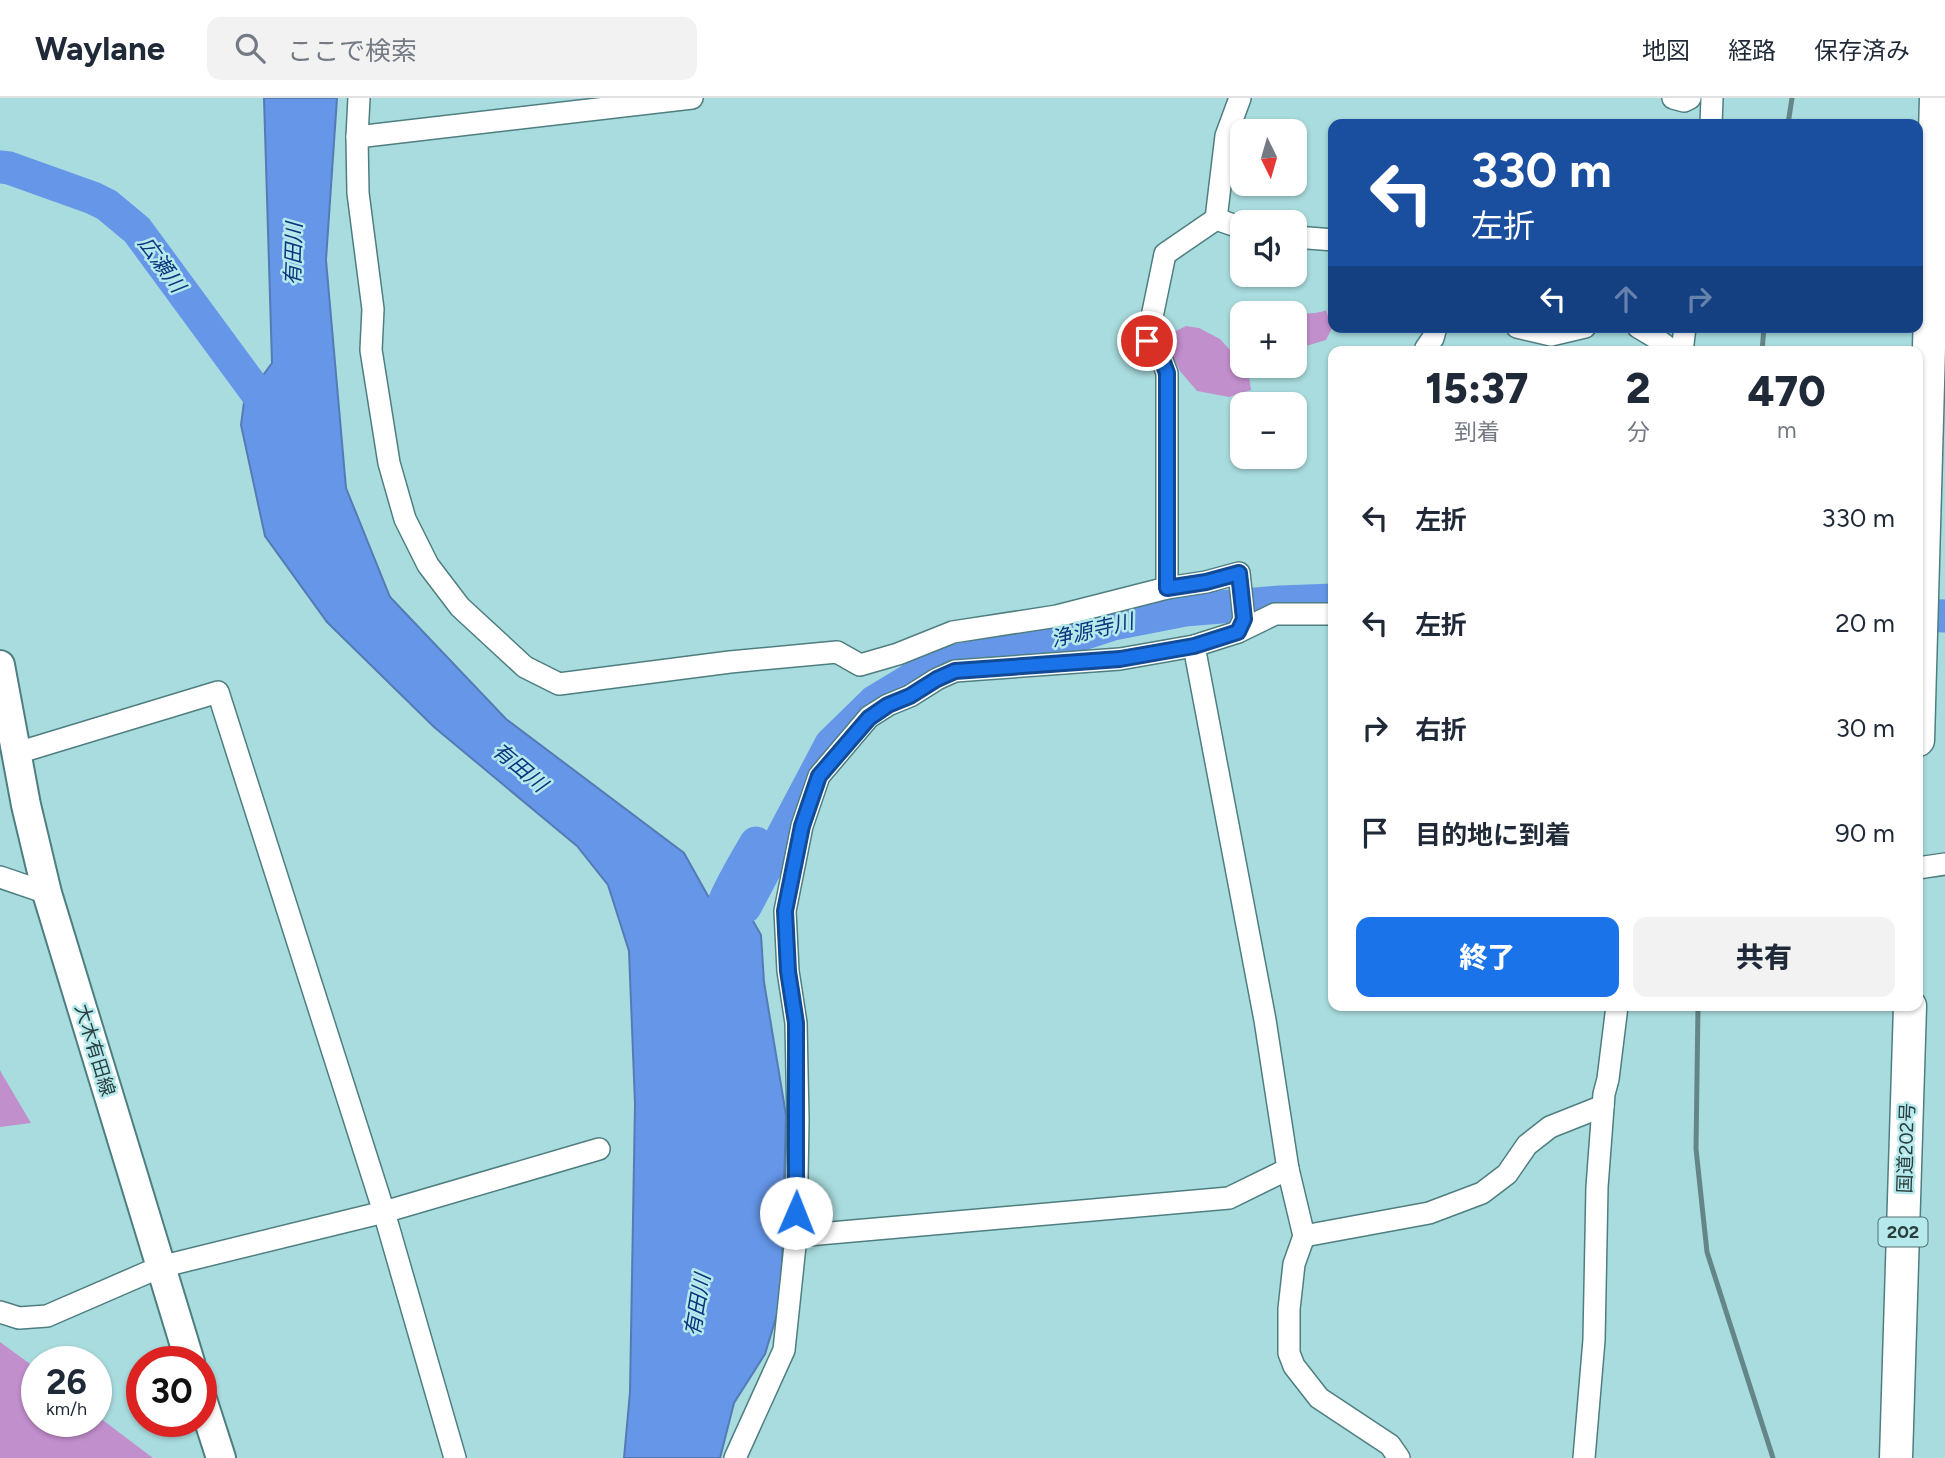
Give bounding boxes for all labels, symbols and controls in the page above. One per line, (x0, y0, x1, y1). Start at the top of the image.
search box (207, 17, 697, 80)
text: Waylane (35, 29, 165, 68)
icon: search (231, 29, 269, 67)
text: ここで検索 (287, 35, 417, 67)
text: 地図 (1642, 36, 1690, 65)
text: 経路 (1728, 36, 1776, 65)
text: 保存済み (1814, 36, 1910, 65)
north arrow (1230, 119, 1307, 196)
map controls (1230, 119, 1307, 469)
text: 330 m (1471, 140, 1612, 199)
icon: left (1356, 147, 1447, 238)
text: 左折 (1471, 207, 1535, 245)
button: sound (1230, 210, 1307, 287)
water label: 有田川 (279, 220, 307, 286)
water label: 広瀬川 (133, 231, 192, 298)
icon: left (1534, 280, 1572, 318)
icon: ahead (1607, 280, 1645, 318)
icon: right (1680, 280, 1718, 318)
button: + (1230, 301, 1307, 378)
pin (1117, 311, 1177, 371)
icon: arrive (1128, 322, 1166, 360)
text: 15:37 (1425, 363, 1529, 414)
text: 2 (1626, 363, 1651, 414)
text: 470 (1748, 366, 1826, 417)
button: − (1230, 392, 1307, 469)
text: m (1777, 416, 1797, 444)
text: 到着 (1454, 418, 1500, 446)
text: 分 (1627, 418, 1650, 446)
icon: left (1356, 499, 1394, 537)
text: 330 m (1821, 502, 1895, 534)
text: 左折 (1415, 504, 1467, 536)
icon: left (1356, 604, 1394, 642)
text: 20 m (1835, 607, 1895, 639)
water label: 浄源寺川 (1048, 608, 1138, 652)
text: 左折 (1415, 609, 1467, 641)
icon: right (1356, 709, 1394, 747)
text: 30 m (1836, 712, 1895, 744)
text: 右折 (1415, 714, 1467, 746)
water label: 有田川 (488, 737, 554, 798)
icon: arrive (1356, 814, 1394, 852)
text: 90 m (1835, 817, 1895, 849)
text: 目的地に到着 (1415, 819, 1571, 851)
button: 終了 (1356, 917, 1619, 997)
button: 共有 (1633, 917, 1895, 997)
street label: 大木有田線 (70, 1001, 120, 1099)
street label: 国道202号 (1893, 1102, 1919, 1194)
position arrow (759, 1176, 833, 1250)
road number: 202 (1878, 1218, 1927, 1246)
water label: 有田川 (679, 1270, 715, 1338)
speed limit sign: 30 (126, 1346, 217, 1437)
text: 26 (46, 1361, 87, 1403)
text: km/h (46, 1398, 87, 1420)

